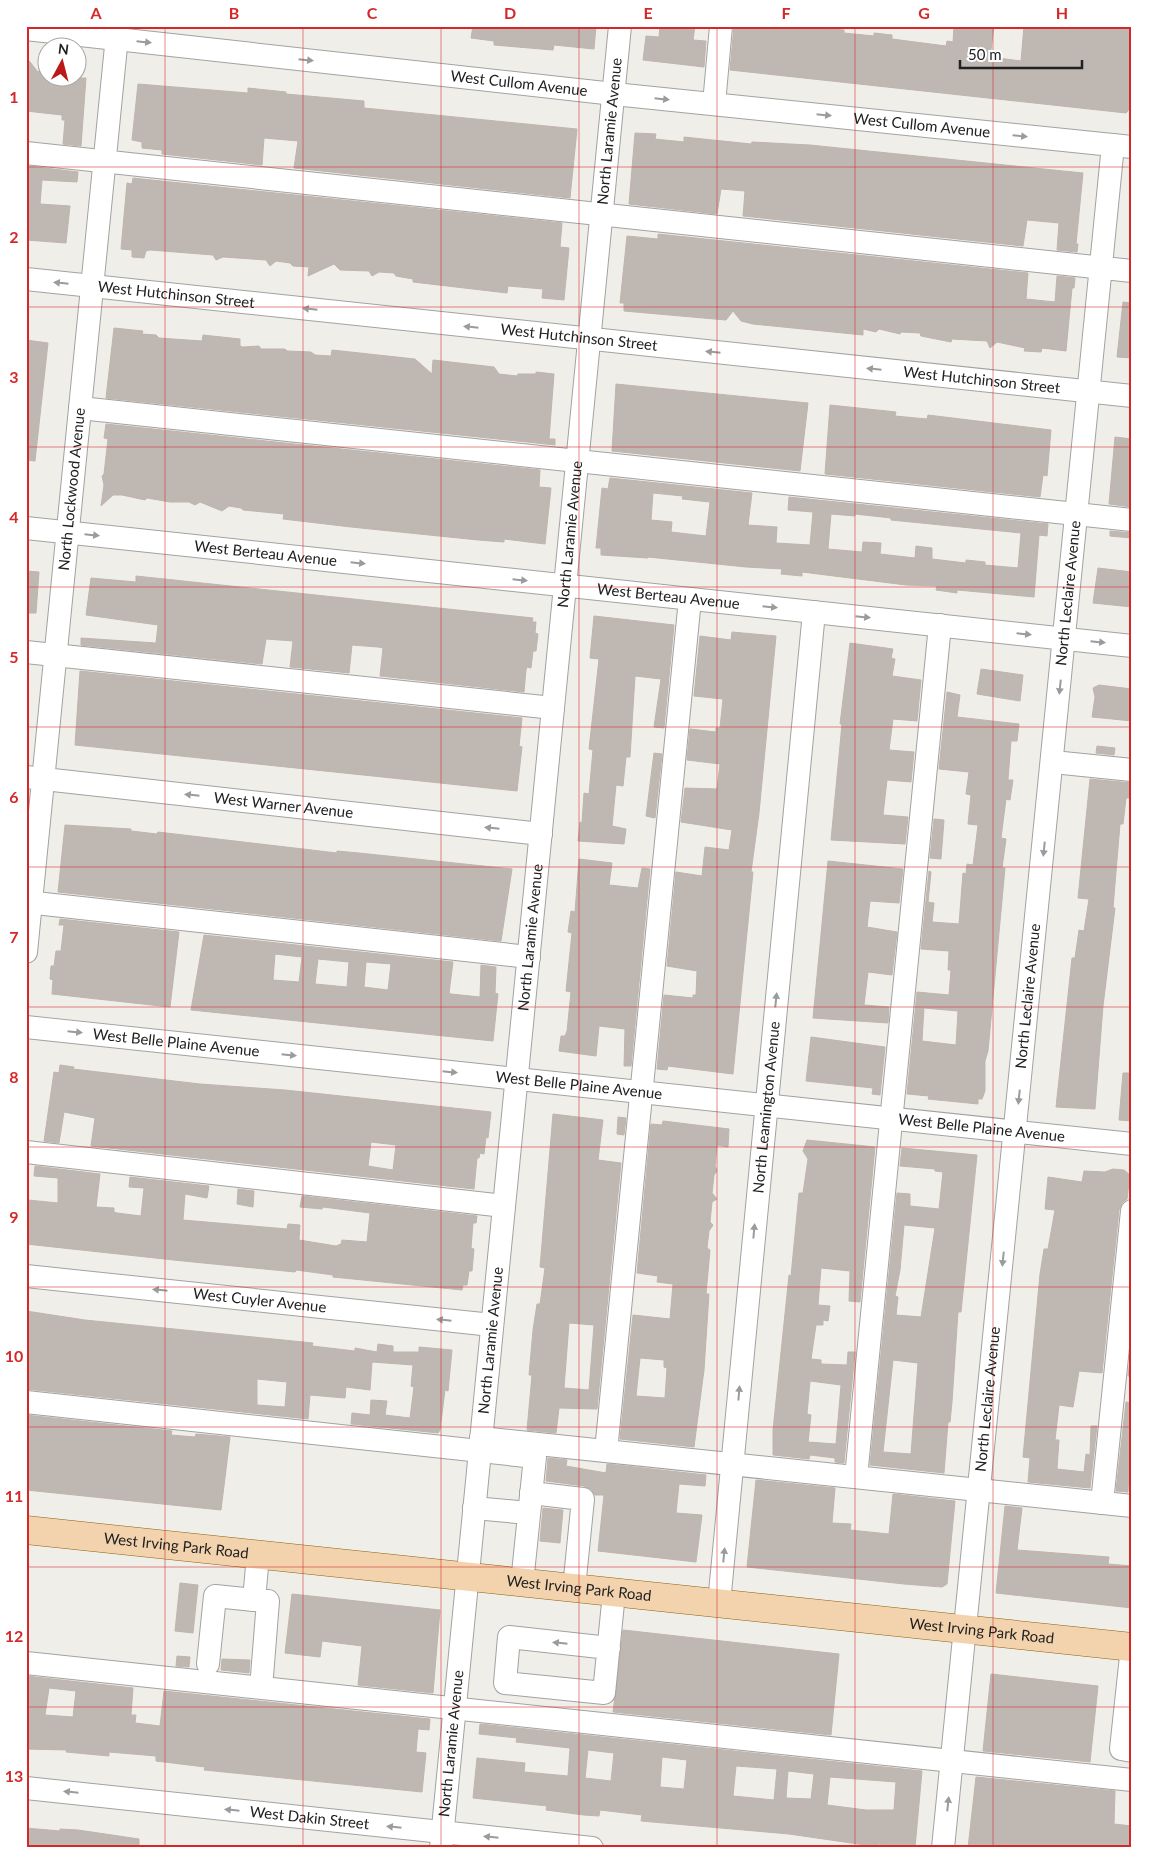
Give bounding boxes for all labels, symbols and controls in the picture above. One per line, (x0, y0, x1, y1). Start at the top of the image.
text: A (89, 3, 102, 22)
text: B (229, 3, 239, 22)
text: C (367, 3, 378, 22)
text: D (504, 3, 516, 22)
text: E (643, 3, 653, 22)
text: F (781, 3, 791, 22)
text: G (918, 3, 930, 22)
text: H (1056, 3, 1068, 22)
north arrow (38, 38, 88, 88)
scale bar (960, 38, 1083, 70)
one-way arrow (137, 39, 153, 47)
text: N (57, 40, 70, 58)
text: 50 m (968, 45, 1002, 63)
one-way arrow (298, 56, 314, 64)
street label: North Laramie Avenue (592, 57, 625, 206)
street label: West Cullom Avenue (450, 66, 589, 99)
text: 1 (9, 87, 19, 106)
one-way arrow (655, 95, 671, 103)
street label: West Cullom Avenue (853, 109, 991, 140)
one-way arrow (816, 111, 832, 119)
one-way arrow (1013, 132, 1029, 140)
text: 2 (9, 227, 19, 246)
street label: West Hutchinson Street (97, 277, 256, 311)
one-way arrow (53, 279, 69, 287)
one-way arrow (302, 305, 318, 313)
street label: West Hutchinson Street (500, 319, 659, 354)
one-way arrow (463, 323, 479, 331)
one-way arrow (705, 348, 721, 356)
street label: West Hutchinson Street (902, 362, 1062, 396)
one-way arrow (866, 365, 882, 373)
text: 3 (9, 367, 19, 386)
street label: North Lockwood Avenue (54, 407, 88, 571)
street label: North Laramie Avenue (553, 460, 585, 609)
text: 4 (9, 507, 19, 526)
street label: North Leclaire Avenue (1051, 520, 1083, 667)
one-way arrow (84, 531, 100, 539)
street label: West Berteau Avenue (193, 536, 338, 569)
one-way arrow (350, 559, 366, 567)
one-way arrow (512, 576, 528, 584)
street label: West Berteau Avenue (596, 579, 741, 612)
one-way arrow (763, 603, 779, 611)
one-way arrow (855, 613, 871, 621)
one-way arrow (1016, 630, 1032, 638)
one-way arrow (1091, 638, 1107, 646)
text: 5 (9, 647, 19, 666)
one-way arrow (1056, 679, 1064, 695)
text: 6 (9, 787, 19, 806)
street label: West Warner Avenue (213, 788, 354, 821)
one-way arrow (183, 791, 199, 799)
one-way arrow (484, 824, 500, 832)
one-way arrow (1040, 841, 1048, 857)
street label: North Laramie Avenue (513, 863, 546, 1012)
street label: North Leclaire Avenue (1011, 923, 1043, 1070)
text: 7 (9, 927, 19, 946)
one-way arrow (773, 992, 781, 1008)
street label: North Leamington Avenue (748, 1020, 783, 1194)
street label: West Belle Plaine Avenue (92, 1024, 261, 1060)
one-way arrow (67, 1029, 83, 1037)
one-way arrow (281, 1051, 297, 1059)
text: 8 (9, 1067, 19, 1086)
street label: West Belle Plaine Avenue (495, 1067, 663, 1102)
one-way arrow (442, 1068, 458, 1076)
one-way arrow (1015, 1090, 1023, 1106)
street label: West Belle Plaine Avenue (897, 1109, 1066, 1145)
text: 9 (9, 1207, 19, 1226)
one-way arrow (750, 1223, 758, 1239)
one-way arrow (999, 1251, 1007, 1267)
street label: North Laramie Avenue (474, 1266, 506, 1415)
street label: West Cuyler Avenue (192, 1284, 327, 1316)
one-way arrow (152, 1286, 168, 1294)
one-way arrow (436, 1316, 452, 1324)
street label: North Leclaire Avenue (971, 1326, 1003, 1473)
text: 10 (5, 1346, 23, 1365)
one-way arrow (735, 1385, 743, 1401)
text: 11 (5, 1486, 23, 1505)
street label: West Irving Park Road (103, 1528, 250, 1562)
one-way arrow (720, 1547, 728, 1563)
street label: West Irving Park Road (506, 1571, 652, 1604)
street label: West Irving Park Road (908, 1613, 1055, 1647)
text: 12 (5, 1626, 23, 1645)
one-way arrow (552, 1639, 568, 1647)
street label: North Laramie Avenue (434, 1669, 466, 1818)
text: 13 (5, 1766, 23, 1785)
one-way arrow (62, 1788, 78, 1796)
one-way arrow (944, 1796, 952, 1812)
street label: West Dakin Street (249, 1802, 371, 1832)
one-way arrow (224, 1806, 240, 1814)
one-way arrow (385, 1823, 401, 1831)
one-way arrow (483, 1833, 499, 1841)

